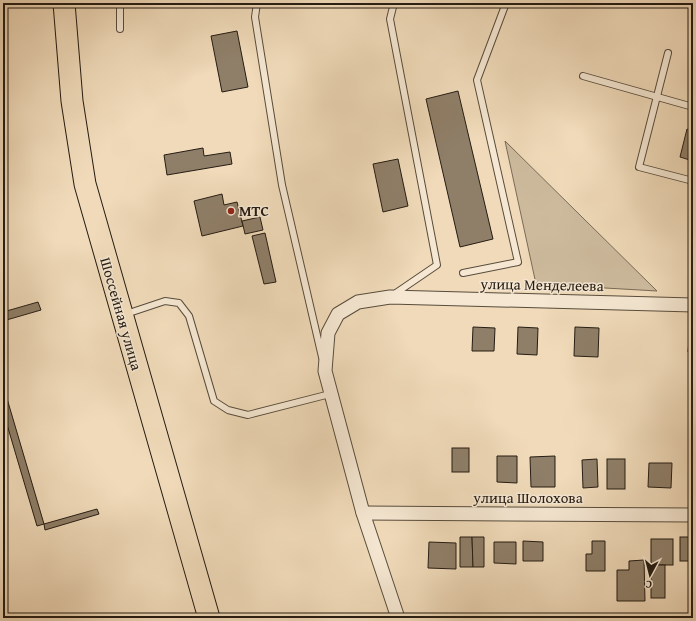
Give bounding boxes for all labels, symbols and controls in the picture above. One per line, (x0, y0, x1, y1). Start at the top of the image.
place label: МТС (239, 200, 269, 221)
marker: МТС (226, 206, 236, 216)
street label: Шоссейная улица (95, 255, 148, 374)
street label: улица Менделеева (479, 273, 605, 296)
street label: улица Шолохова (472, 487, 584, 508)
north arrow (630, 555, 670, 595)
text: С (645, 577, 653, 593)

